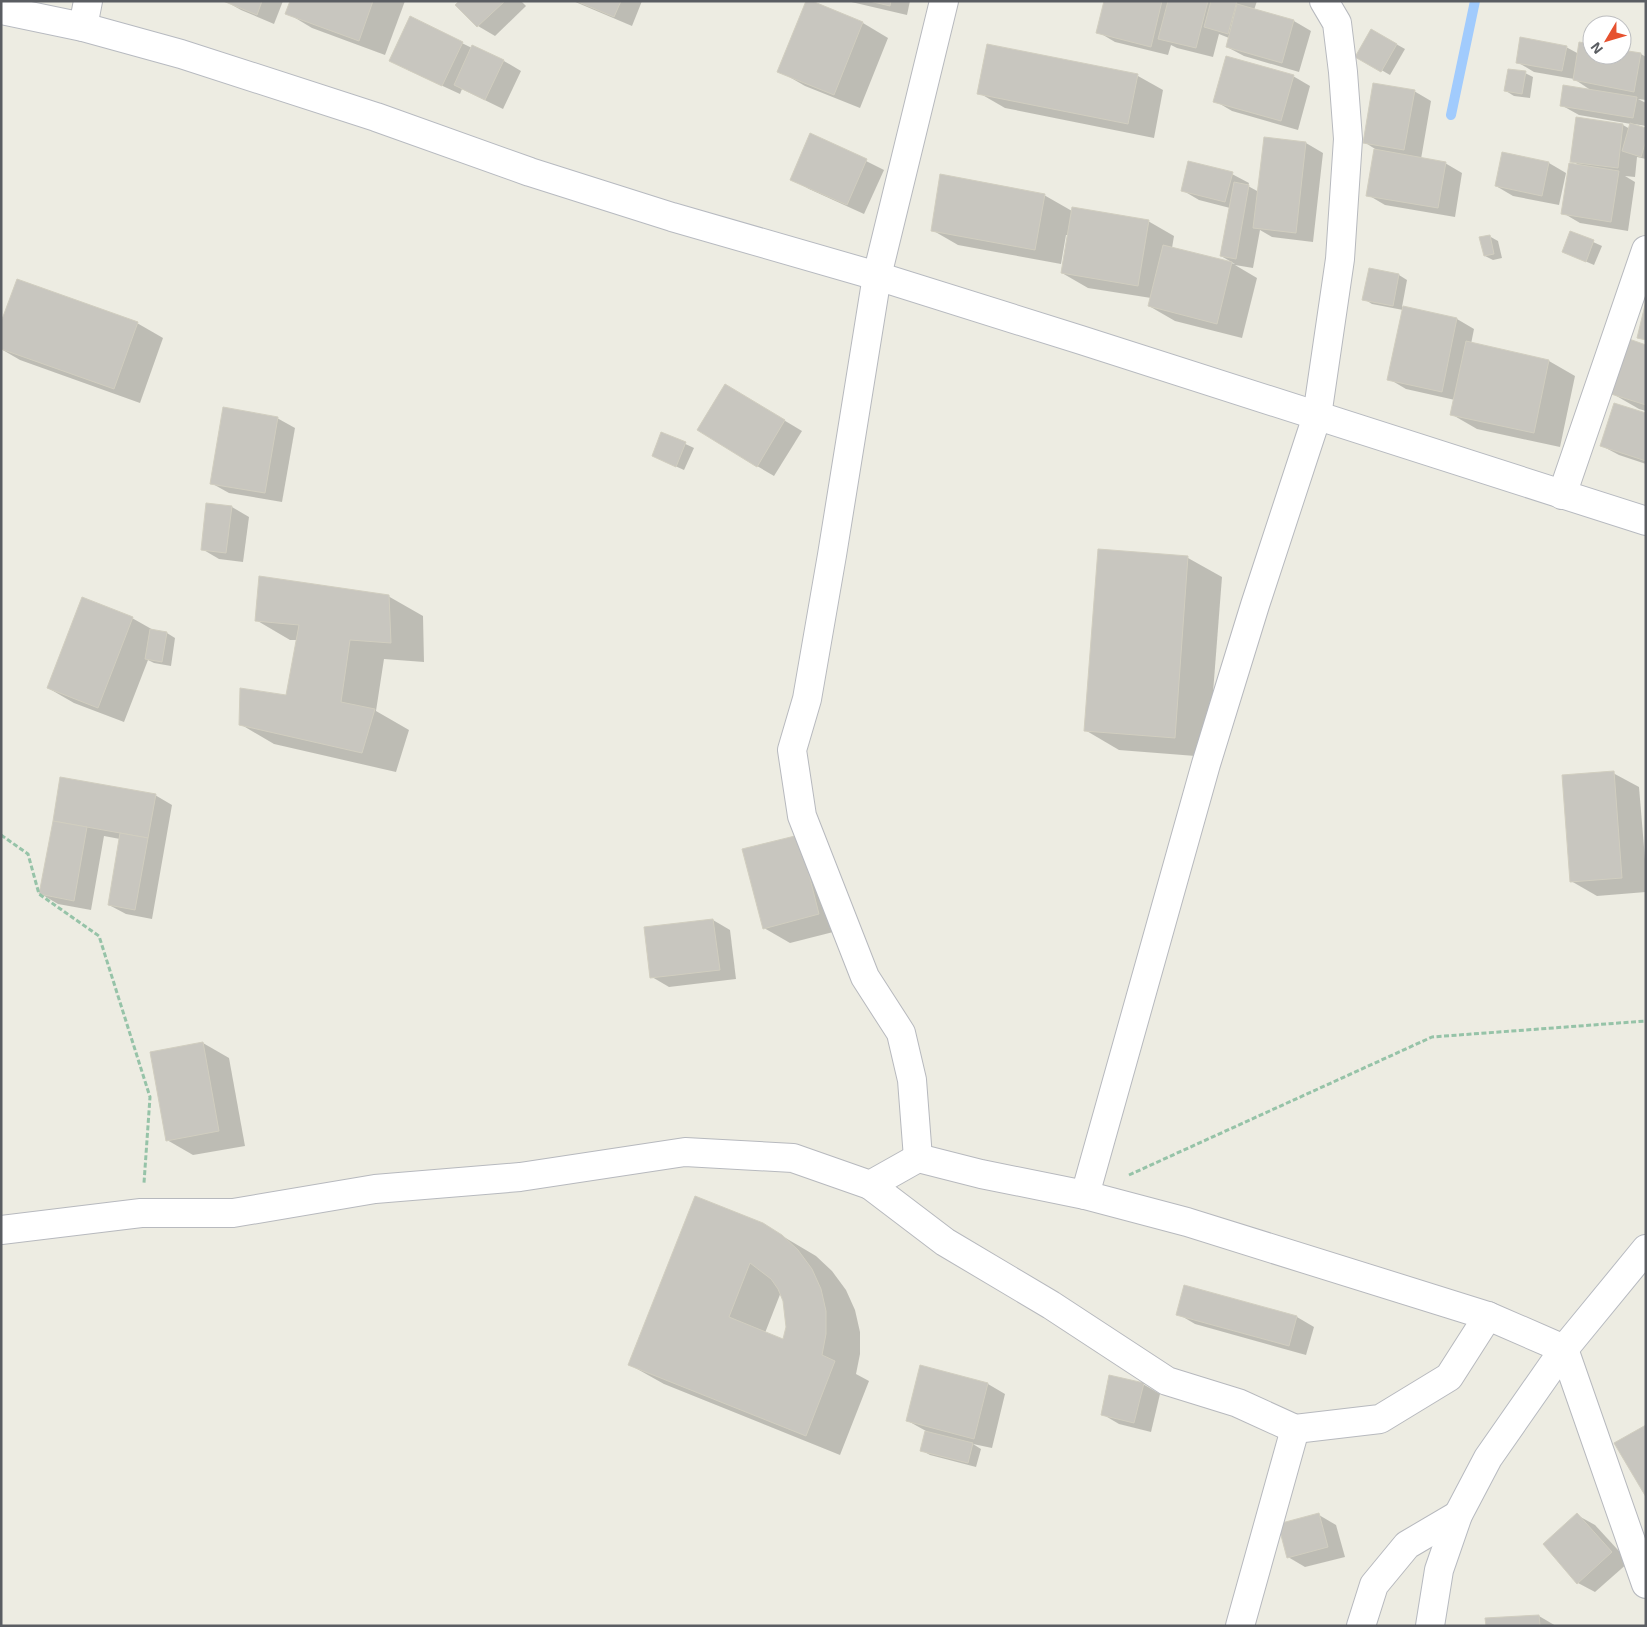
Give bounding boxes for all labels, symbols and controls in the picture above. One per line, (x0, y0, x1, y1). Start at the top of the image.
north arrow (1582, 15, 1632, 65)
text: N (1587, 39, 1606, 58)

